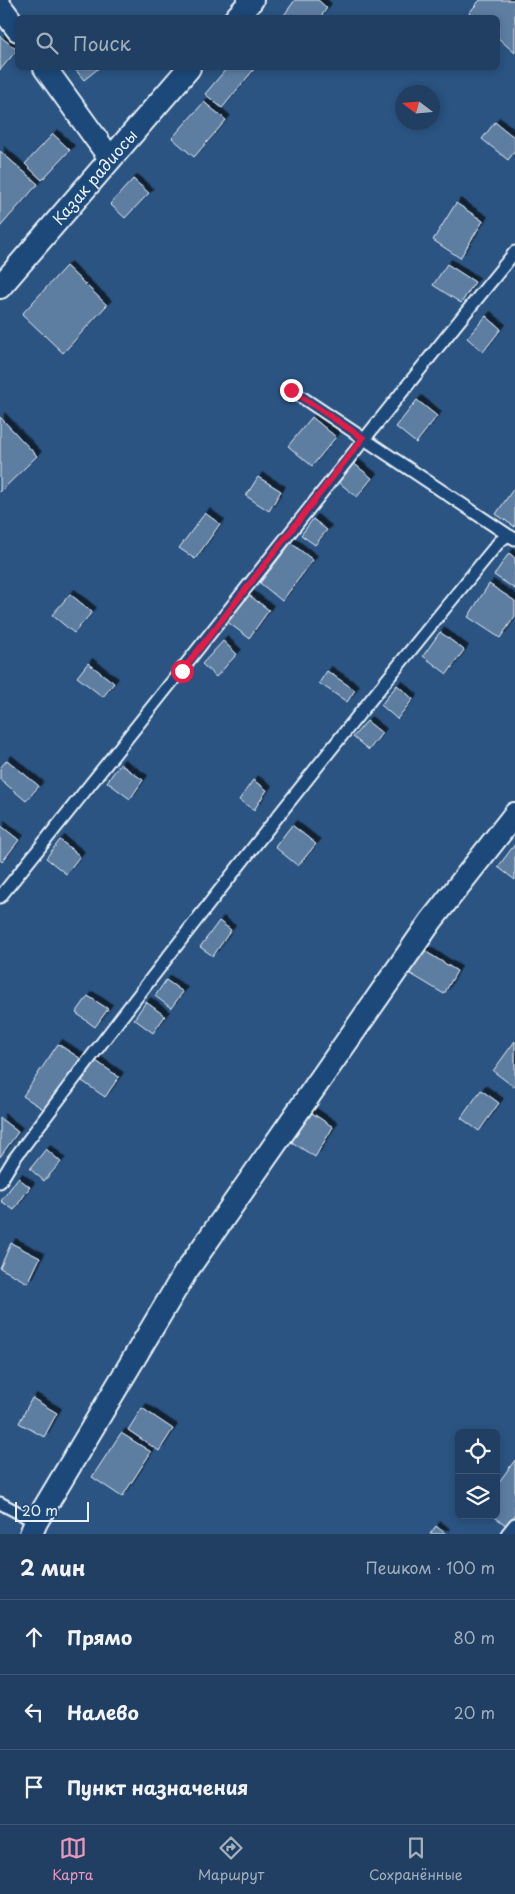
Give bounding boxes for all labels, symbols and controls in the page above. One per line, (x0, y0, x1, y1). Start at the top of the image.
search box (15, 15, 500, 70)
icon: search (33, 29, 61, 57)
text: Поиск (73, 29, 131, 57)
north arrow (395, 85, 440, 130)
street label: Казак радиосы (46, 123, 142, 230)
route end (280, 379, 303, 402)
route start (171, 660, 194, 683)
map controls (455, 1429, 500, 1519)
button: locate (455, 1429, 500, 1474)
button: layers (455, 1474, 500, 1519)
scale bar (15, 1499, 89, 1522)
text: 20 m (22, 1500, 58, 1521)
text: 2 мин (20, 1551, 85, 1583)
text: Пешком · 100 m (365, 1555, 495, 1579)
icon: ahead (20, 1623, 48, 1651)
text: Прямо (67, 1623, 132, 1651)
text: 80 m (453, 1625, 495, 1649)
icon: left (20, 1698, 48, 1726)
text: Налево (67, 1698, 139, 1726)
text: 20 m (454, 1700, 495, 1724)
icon: arrive (20, 1773, 48, 1801)
text: Пункт назначения (67, 1773, 248, 1801)
tab: Карта (52, 1834, 93, 1885)
tab: Маршрут (198, 1834, 264, 1885)
tab: Сохранённые (369, 1834, 463, 1885)

